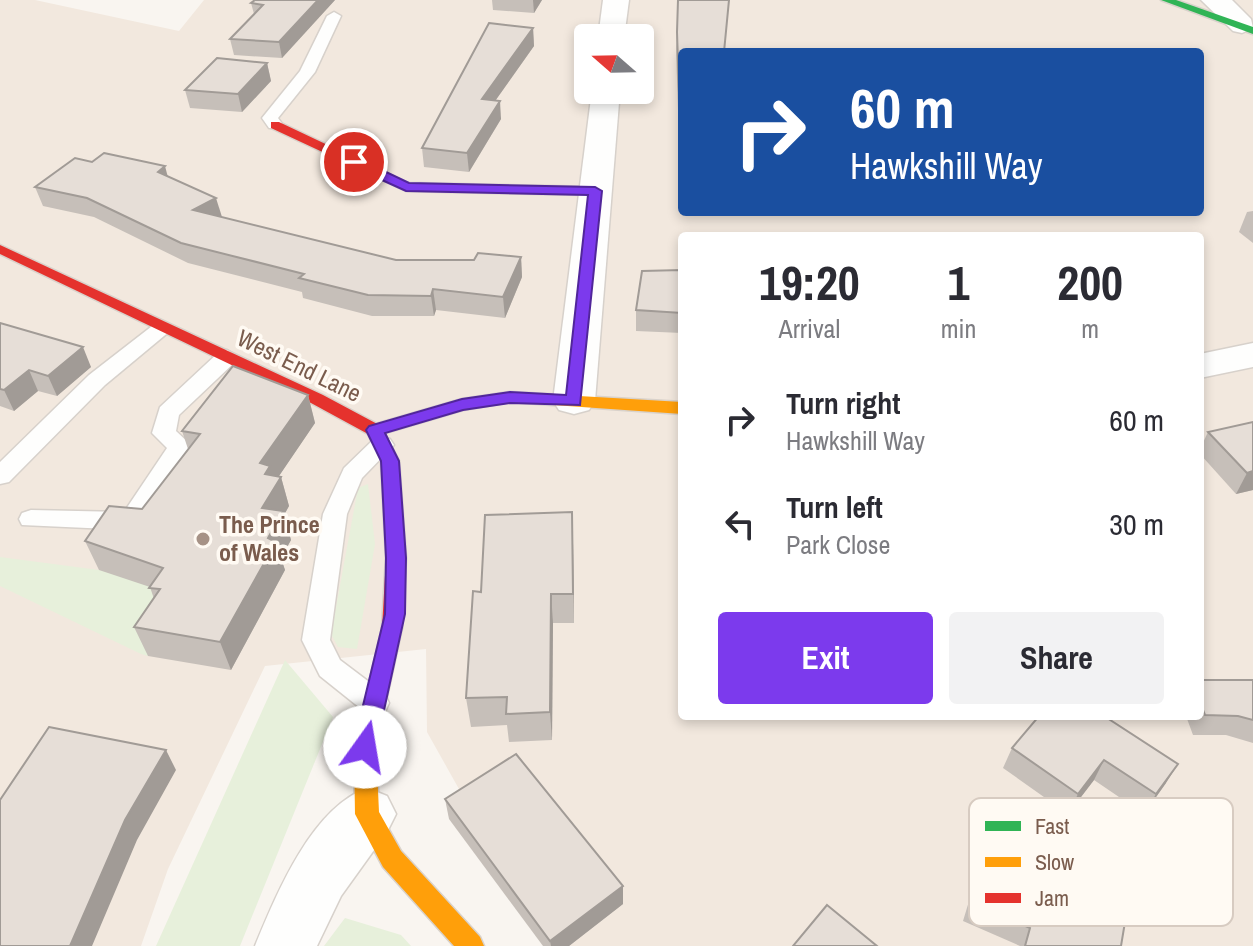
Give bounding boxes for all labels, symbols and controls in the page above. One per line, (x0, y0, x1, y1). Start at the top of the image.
north arrow (574, 24, 654, 104)
map controls (574, 24, 654, 104)
text: 60 m (850, 70, 955, 145)
icon: right (718, 80, 822, 184)
pin (320, 128, 388, 196)
icon: arrive (332, 140, 376, 184)
text: Hawkshill Way (850, 142, 1042, 190)
text: 19:20 (759, 250, 860, 315)
text: 1 (948, 250, 969, 315)
text: 200 (1057, 250, 1123, 315)
text: Arrival (779, 311, 840, 346)
text: min (941, 311, 976, 346)
text: m (1081, 311, 1099, 346)
street label: West End Lane (232, 321, 367, 409)
text: Turn right (786, 383, 900, 423)
icon: right (718, 398, 762, 442)
text: 60 m (1109, 400, 1164, 440)
text: Hawkshill Way (786, 423, 925, 458)
text: Turn left (786, 487, 883, 527)
icon: left (718, 502, 762, 546)
text: 30 m (1109, 504, 1164, 544)
place label: The Prince of Wales (219, 508, 320, 568)
text: Park Close (786, 527, 890, 562)
marker: The Prince of Wales (194, 530, 212, 548)
button: Exit (718, 612, 933, 704)
button: Share (949, 612, 1164, 704)
position arrow (323, 705, 407, 789)
legend (969, 798, 1233, 926)
text: Fast (1035, 811, 1069, 841)
text: Slow (1035, 847, 1074, 877)
text: Jam (1035, 883, 1069, 913)

